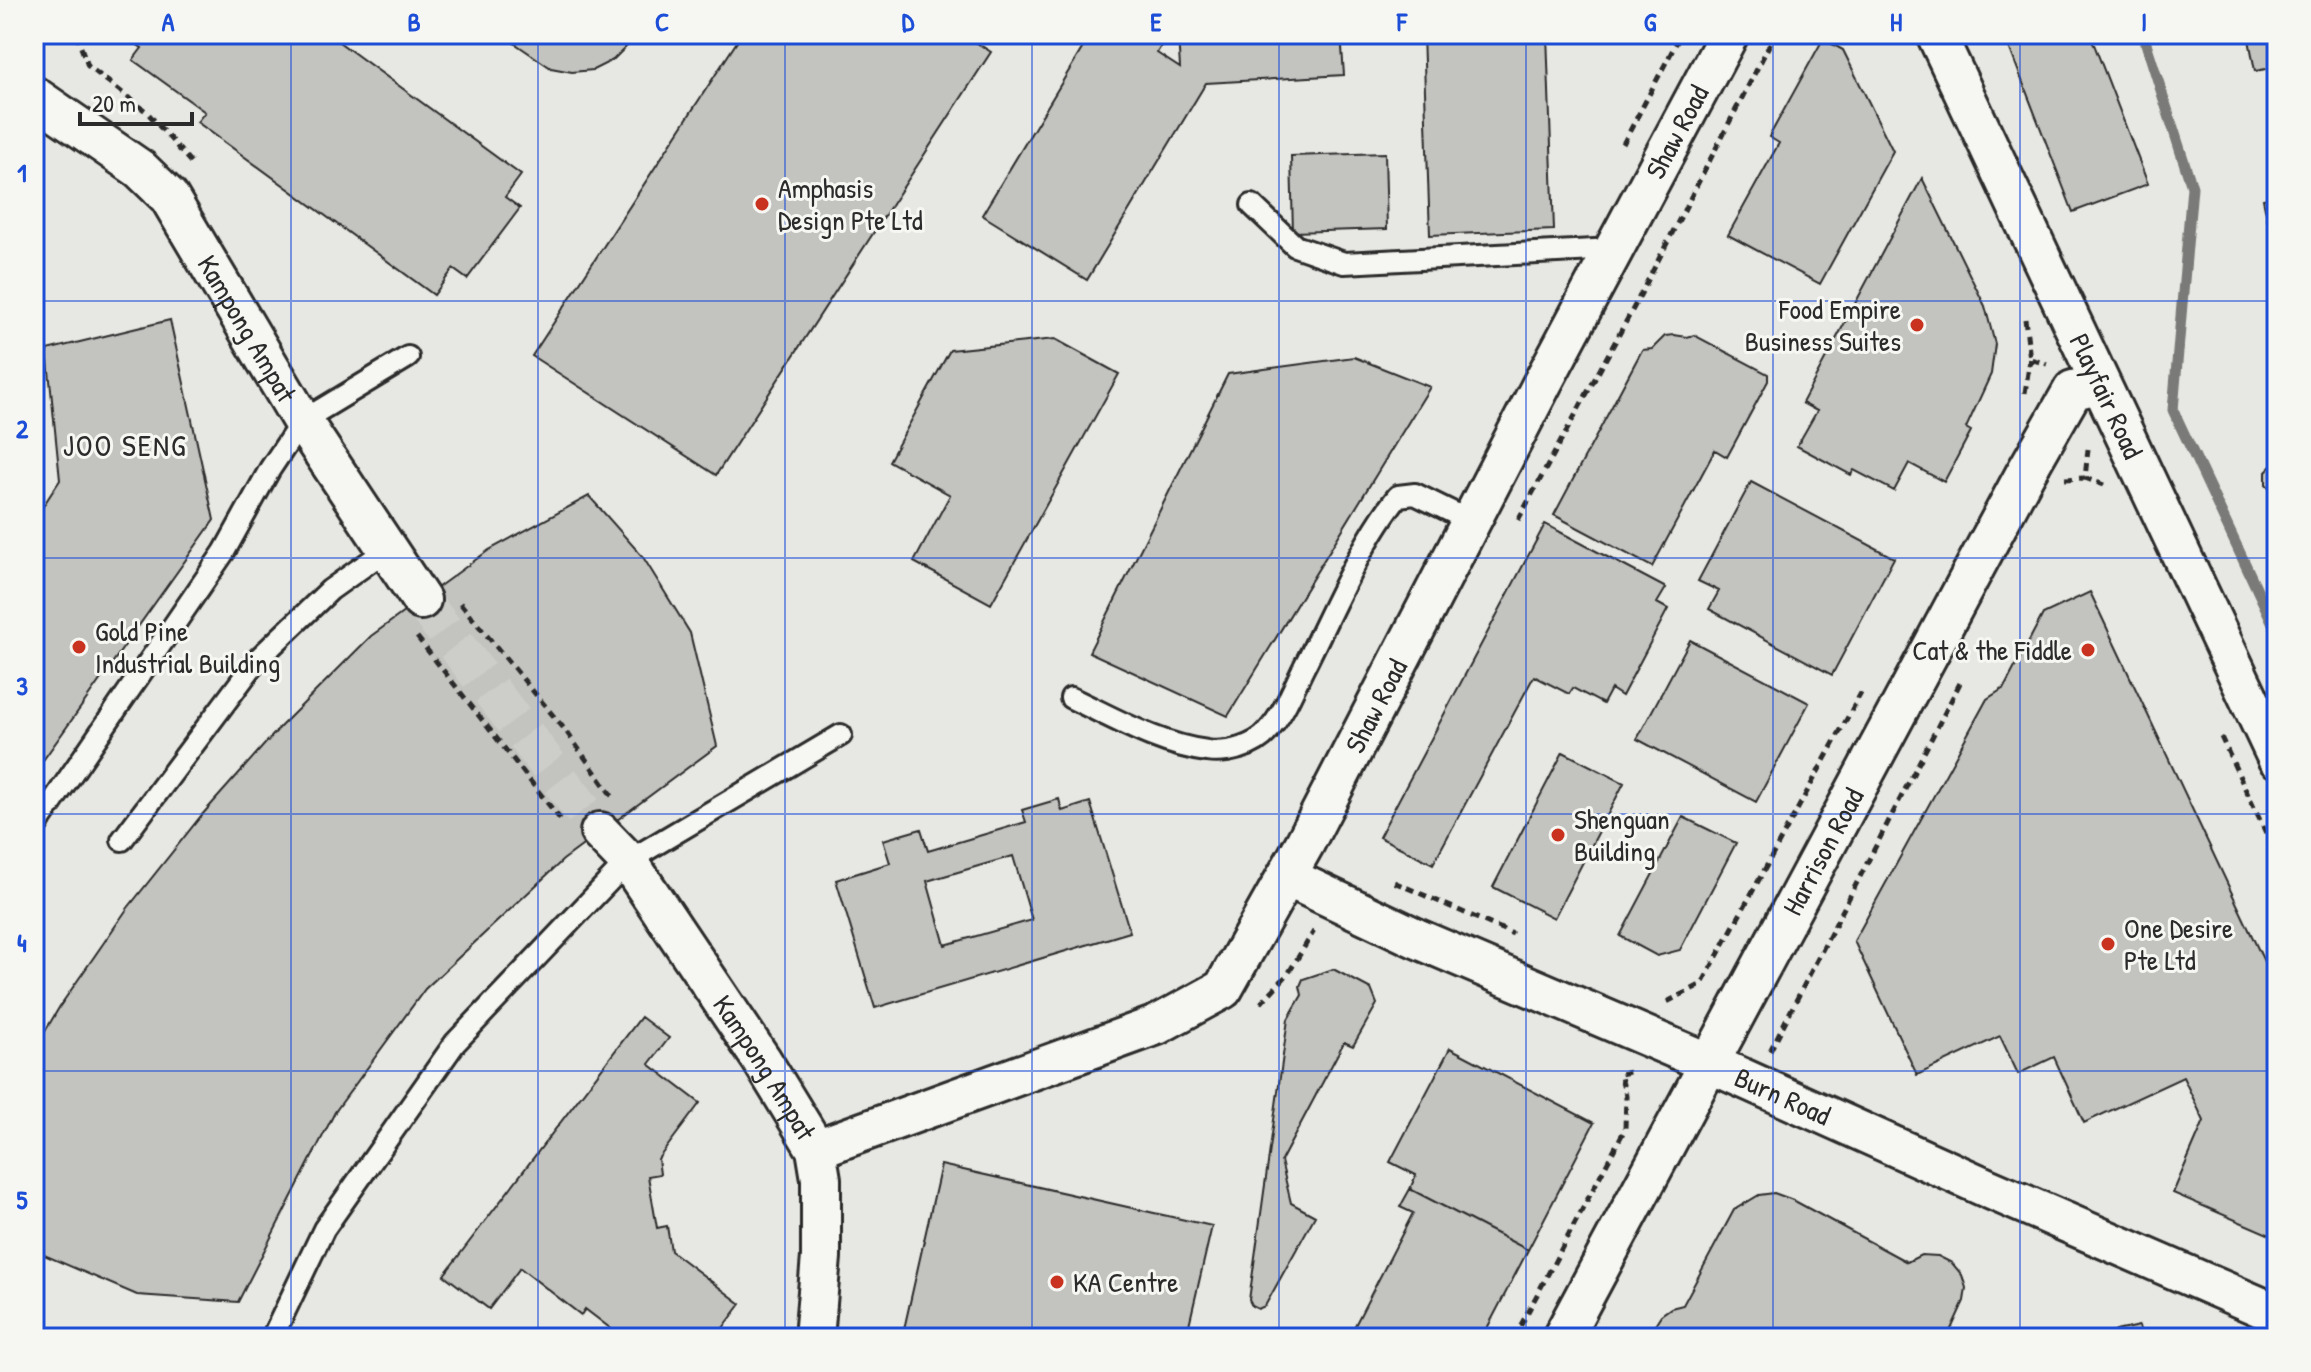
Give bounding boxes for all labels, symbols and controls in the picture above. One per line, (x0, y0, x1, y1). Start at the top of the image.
text: A (162, 4, 175, 39)
text: B (407, 4, 421, 39)
text: C (655, 4, 669, 39)
text: D (902, 4, 915, 39)
text: E (1150, 4, 1162, 39)
text: F (1396, 4, 1408, 39)
text: G (1644, 4, 1657, 39)
text: H (1890, 4, 1902, 39)
text: I (2141, 4, 2147, 39)
scale bar (80, 76, 192, 126)
street label: Shaw Road (1636, 78, 1717, 185)
text: 20 m (92, 87, 136, 119)
text: 1 (17, 155, 27, 190)
place label: Amphasis Design Pte Ltd (778, 169, 923, 239)
marker: Amphasis Design Pte Ltd (753, 195, 771, 213)
street label: Kampong Ampat (189, 248, 306, 409)
place label: Food Empire Business Suites (1745, 290, 1901, 360)
marker: Food Empire Business Suites (1908, 316, 1926, 334)
street label: Playfair Road (2061, 327, 2152, 465)
text: 2 (16, 411, 29, 446)
district label: JOO SENG (63, 425, 187, 465)
place label: Gold Pine Industrial Building (95, 612, 280, 682)
place label: Cat & the Fiddle (1912, 631, 2072, 669)
marker: Gold Pine Industrial Building (70, 638, 88, 656)
marker: Cat & the Fiddle (2079, 641, 2097, 659)
street label: Shaw Road (1336, 652, 1416, 759)
text: 3 (16, 668, 28, 703)
street label: Harrison Road (1773, 781, 1872, 922)
place label: Shenguan Building (1574, 800, 1670, 870)
marker: Shenguan Building (1549, 826, 1567, 844)
place label: One Desire Pte Ltd (2124, 909, 2233, 979)
text: 4 (17, 925, 27, 960)
marker: One Desire Pte Ltd (2099, 935, 2117, 953)
street label: Kampong Ampat (704, 988, 825, 1147)
street label: Burn Road (1729, 1058, 1837, 1134)
text: 5 (17, 1182, 28, 1217)
place label: KA Centre (1073, 1263, 1178, 1301)
marker: KA Centre (1048, 1273, 1066, 1291)

